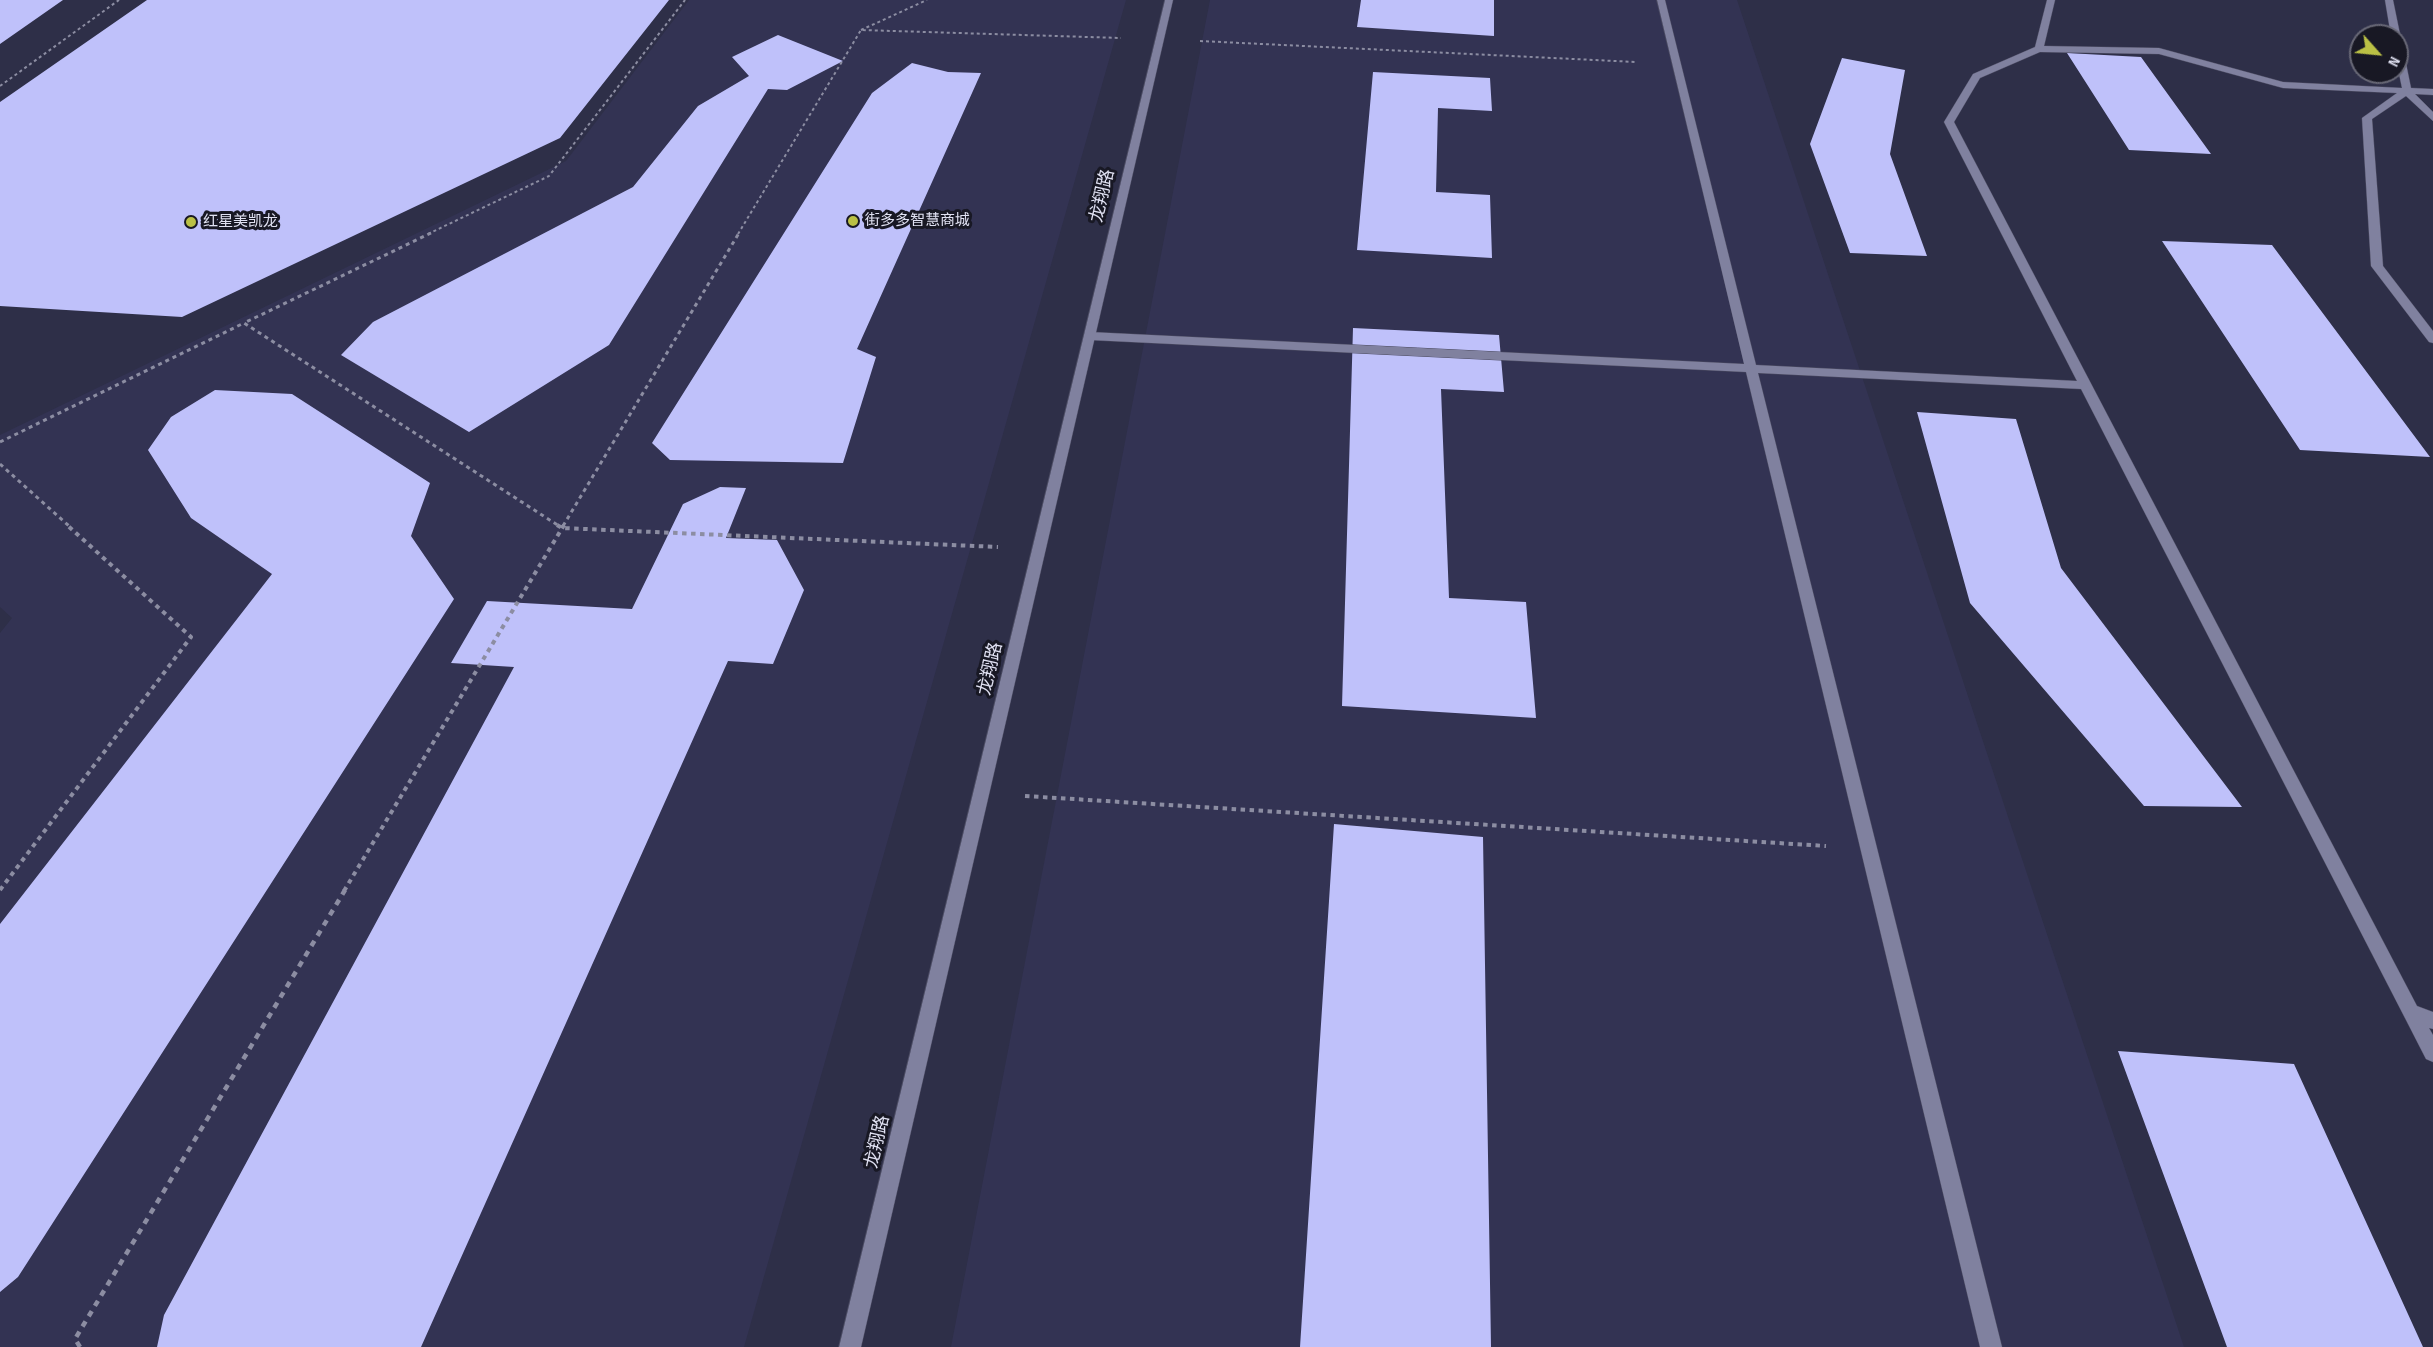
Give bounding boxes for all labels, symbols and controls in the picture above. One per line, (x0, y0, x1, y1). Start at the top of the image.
north arrow (2349, 24, 2409, 84)
text: N (2383, 53, 2404, 70)
street label: 龙翔路 (1086, 167, 1120, 225)
place label: 街多多智慧商城 (865, 212, 970, 230)
place label: 红星美凯龙 (203, 213, 278, 231)
marker: 街多多智慧商城 (846, 214, 860, 228)
marker: 红星美凯龙 (184, 215, 198, 229)
street label: 龙翔路 (974, 640, 1008, 698)
street label: 龙翔路 (861, 1113, 895, 1171)

